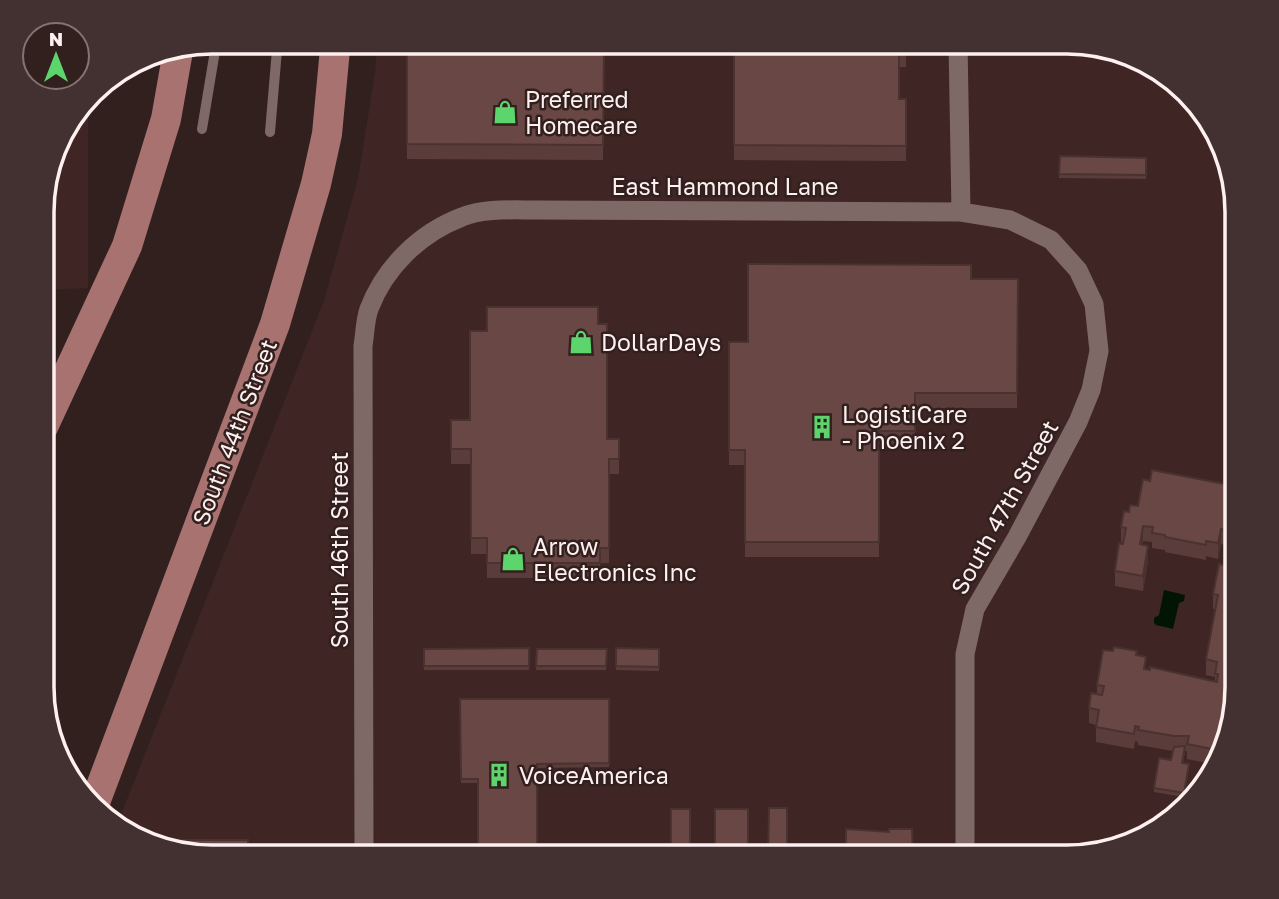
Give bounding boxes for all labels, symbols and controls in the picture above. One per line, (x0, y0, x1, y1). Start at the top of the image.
north arrow (21, 21, 91, 91)
text: N (49, 27, 63, 50)
place label: Preferred Homecare (525, 85, 638, 139)
shop icon: Preferred Homecare (491, 98, 519, 126)
street label: East Hammond Lane (612, 172, 838, 200)
shop icon: DollarDays (567, 328, 595, 356)
place label: DollarDays (601, 328, 721, 356)
street label: South 44th Street (186, 335, 282, 529)
place label: LogistiCare - Phoenix 2 (842, 400, 967, 454)
building icon: LogistiCare - Phoenix 2 (808, 413, 836, 441)
street label: South 47th Street (945, 415, 1063, 599)
street label: South 46th Street (325, 452, 353, 648)
place label: Arrow Electronics Inc (533, 532, 696, 586)
shop icon: Arrow Electronics Inc (499, 545, 527, 573)
building icon: VoiceAmerica (485, 761, 513, 789)
place label: VoiceAmerica (519, 761, 669, 789)

